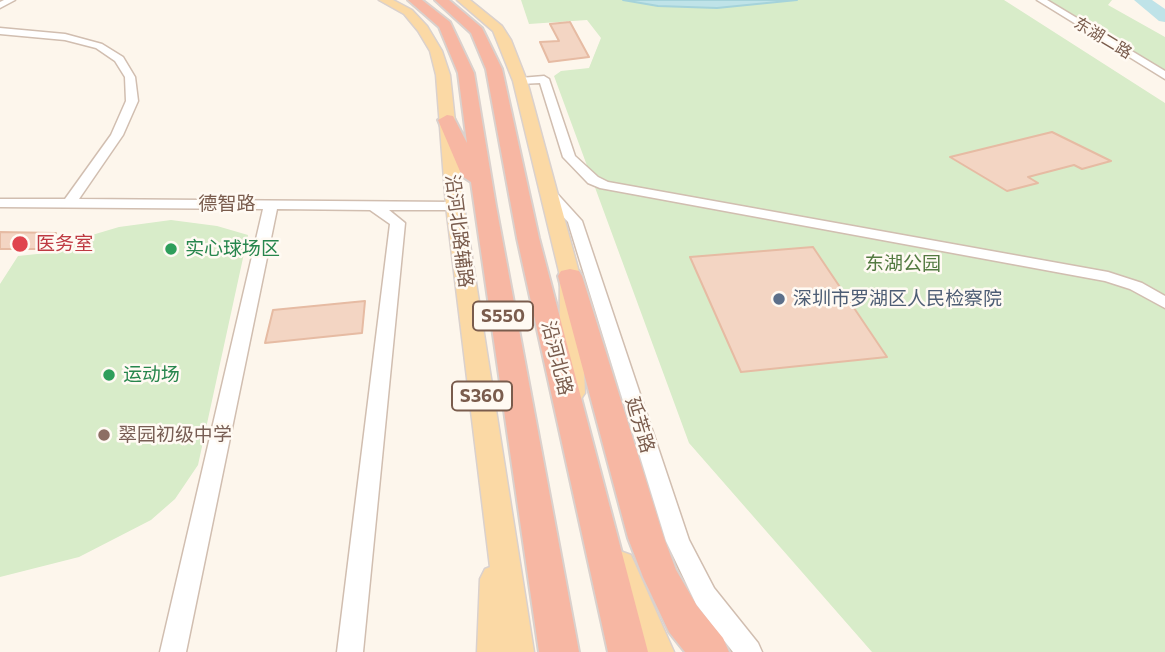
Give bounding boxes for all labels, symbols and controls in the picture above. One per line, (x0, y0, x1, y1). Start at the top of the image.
street label: 东湖二路 (1071, 13, 1135, 63)
street label: 沿河北路辅路 (441, 173, 477, 289)
street label: 德智路 (199, 193, 255, 215)
place label: 医务室 (36, 233, 93, 255)
marker: 医务室 (10, 234, 30, 254)
place label: 实心球场区 (185, 238, 280, 260)
marker: 实心球场区 (163, 241, 179, 257)
park label: 东湖公园 (865, 253, 941, 275)
place label: 深圳市罗湖区人民检察院 (793, 288, 1002, 310)
marker: 深圳市罗湖区人民检察院 (771, 291, 787, 307)
road number: S550 (473, 302, 533, 330)
street label: 沿河北路 (537, 318, 577, 398)
place label: 运动场 (123, 364, 180, 386)
marker: 运动场 (101, 367, 117, 383)
road number: S360 (452, 382, 512, 410)
street label: 延芳路 (621, 394, 659, 456)
place label: 翠园初级中学 (118, 424, 232, 446)
marker: 翠园初级中学 (96, 427, 112, 443)

